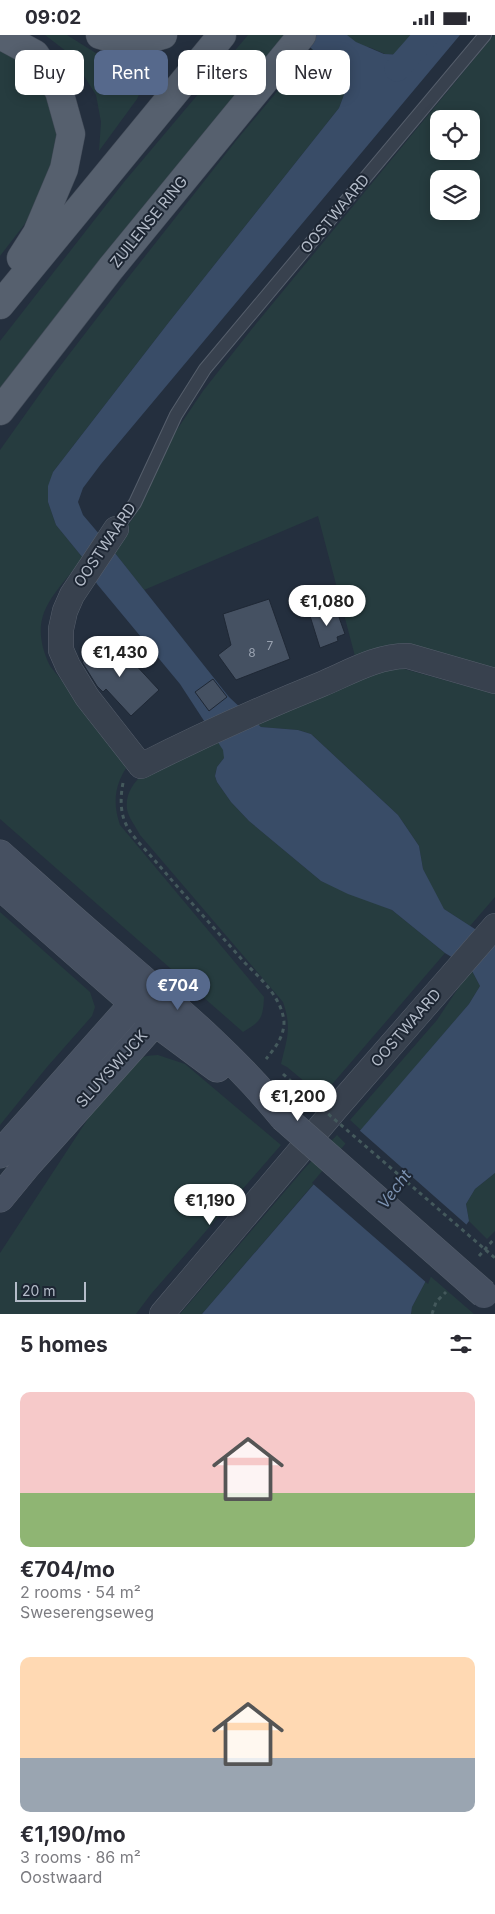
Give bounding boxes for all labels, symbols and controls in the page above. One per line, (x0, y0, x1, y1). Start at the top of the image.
text: 09:02 (25, 6, 81, 29)
chip: Buy (15, 50, 84, 95)
chip: Rent (94, 50, 168, 95)
chip: Filters (178, 50, 266, 95)
chip: New (276, 50, 350, 95)
map controls (430, 110, 480, 220)
button: locate (430, 110, 480, 160)
street label: OOSTWAARD (296, 170, 373, 257)
button: layers (430, 170, 480, 220)
street label: ZUILENSE RING (106, 172, 191, 271)
street label: OOSTWAARD (69, 499, 140, 590)
pin: €1,080 (286, 585, 368, 627)
text: €1,080 (300, 591, 354, 611)
pin: €1,430 (79, 635, 161, 678)
house number: 7 (267, 638, 274, 653)
text: €1,430 (92, 642, 148, 662)
house number: 8 (248, 645, 256, 660)
pin: €704 (148, 969, 208, 1011)
text: €704 (157, 975, 199, 995)
street label: OOSTWAARD (366, 985, 445, 1071)
street label: SLUYSWIJCK (72, 1026, 151, 1111)
pin: €1,200 (257, 1079, 339, 1122)
text: €1,200 (271, 1086, 325, 1106)
water label: Vecht (373, 1165, 415, 1212)
pin: €1,190 (169, 1183, 251, 1226)
text: €1,190 (185, 1190, 235, 1210)
scale bar (15, 1279, 86, 1302)
text: 20 m (22, 1282, 56, 1299)
icon: filters (447, 1330, 475, 1358)
text: 5 homes (20, 1332, 108, 1357)
icon: home (203, 1424, 293, 1514)
text: €704/mo (20, 1557, 115, 1582)
text: 2 rooms · 54 m² (20, 1582, 141, 1602)
text: Sweserengseweg (20, 1602, 154, 1622)
icon: home (203, 1689, 293, 1779)
text: €1,190/mo (20, 1822, 126, 1847)
text: 3 rooms · 86 m² (20, 1847, 141, 1867)
text: Oostwaard (20, 1867, 102, 1887)

